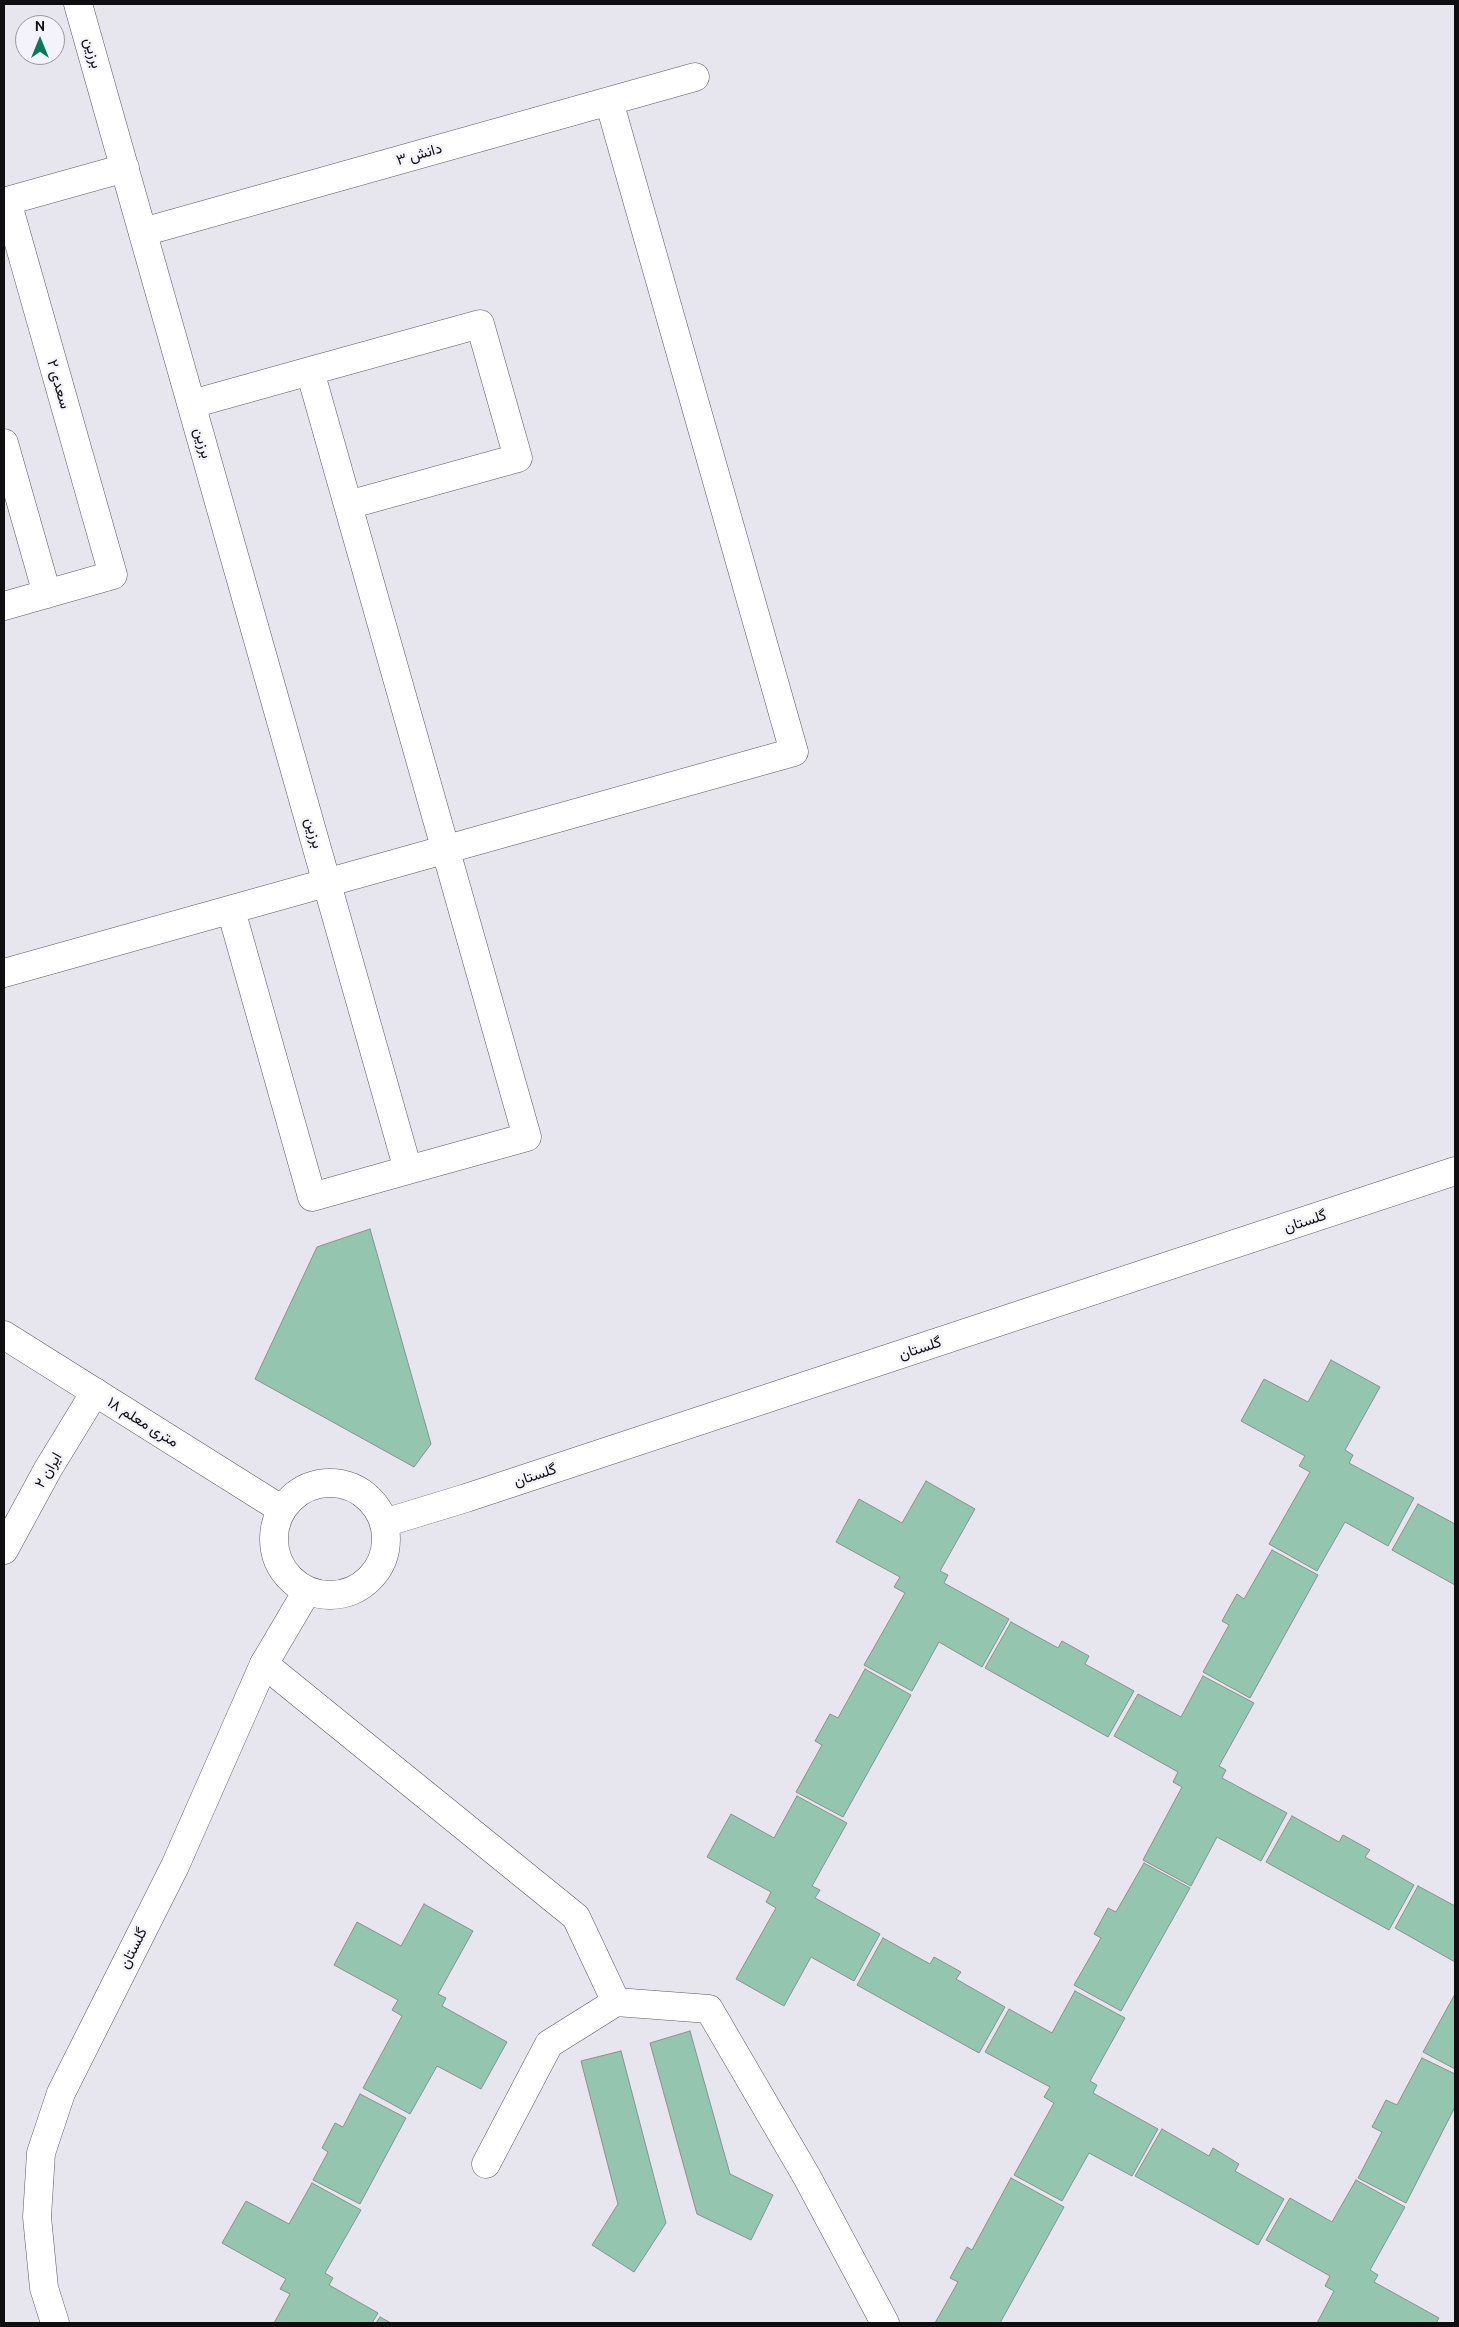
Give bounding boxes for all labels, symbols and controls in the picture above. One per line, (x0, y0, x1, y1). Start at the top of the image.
north arrow (15, 15, 65, 65)
text: N (35, 18, 45, 34)
street label: برزین (80, 36, 106, 70)
street label: دانش ۳ (394, 139, 444, 169)
street label: سعدی ۲ (43, 357, 75, 411)
street label: برزین (190, 426, 216, 460)
street label: برزین (301, 816, 327, 850)
street label: گلستان (1281, 1206, 1329, 1236)
street label: گلستان (896, 1333, 944, 1363)
street label: ۱۸ متری معلم (104, 1393, 182, 1451)
street label: ایران ۲ (31, 1449, 65, 1491)
street label: گلستان (511, 1460, 559, 1490)
street label: گلستان (115, 1924, 151, 1972)

